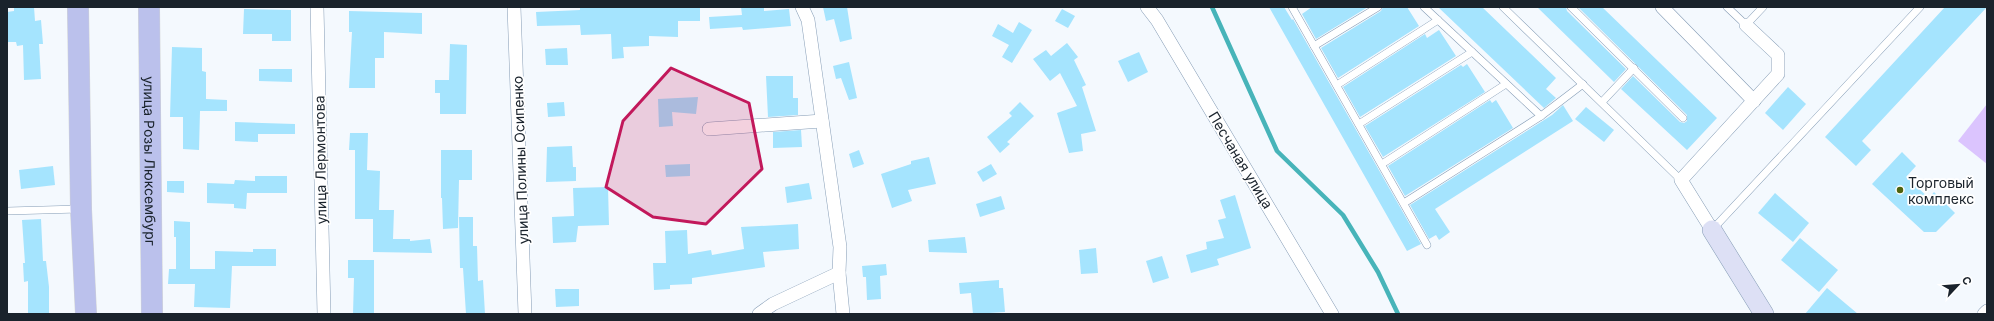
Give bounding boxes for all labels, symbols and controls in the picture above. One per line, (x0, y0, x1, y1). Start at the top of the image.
street label: улица Полины Осипенко (509, 75, 531, 245)
street label: улица Розы Люксембург (141, 76, 160, 246)
street label: улица Лермонтова (310, 95, 330, 225)
street label: Песчаная улица (1205, 108, 1277, 212)
place label: Торговый комплекс (1908, 174, 1974, 207)
marker: Торговый комплекс (1895, 185, 1905, 195)
north arrow (1938, 265, 1978, 305)
text: С (1959, 274, 1975, 287)

